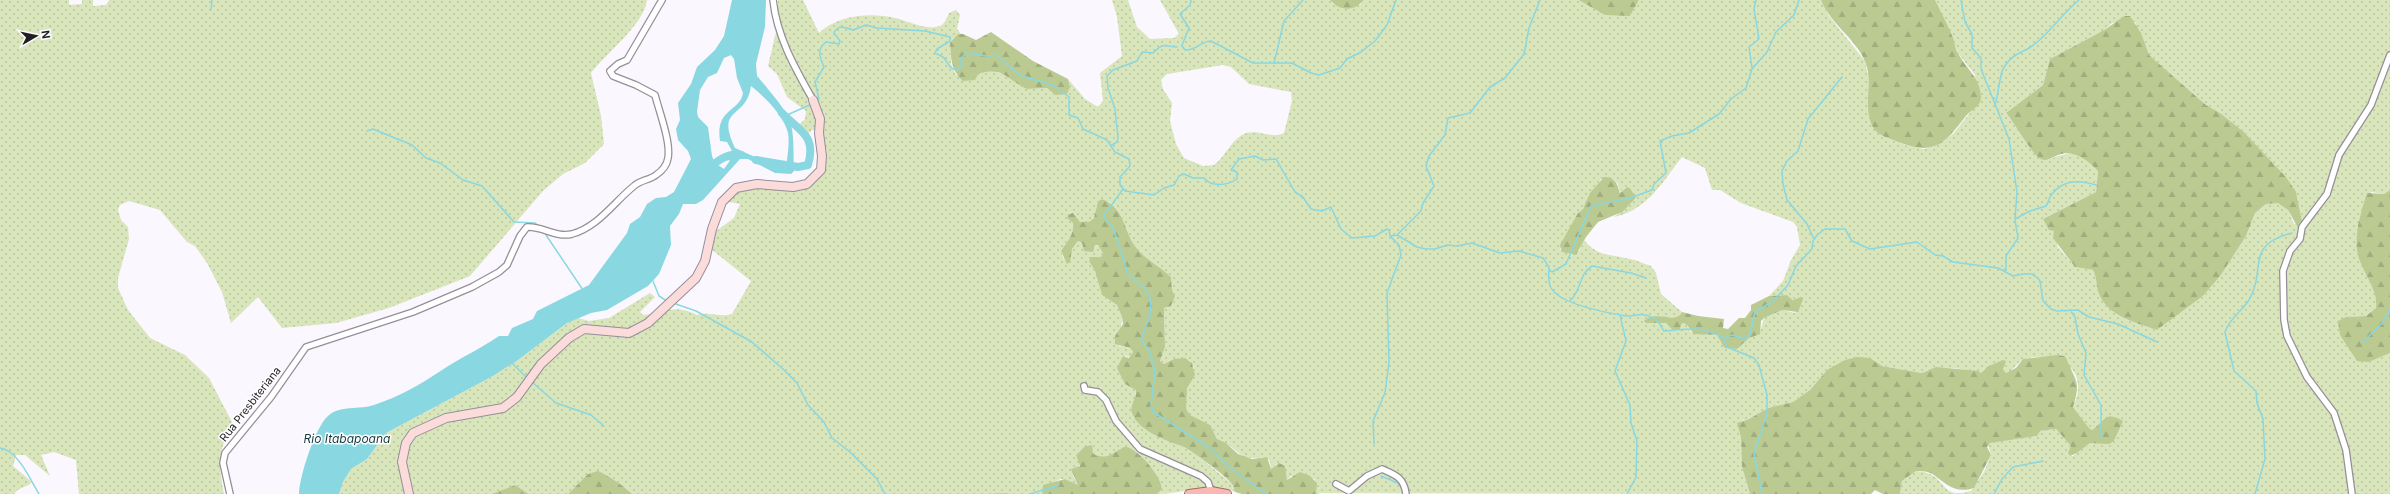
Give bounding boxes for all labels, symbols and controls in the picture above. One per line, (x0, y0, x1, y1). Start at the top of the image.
north arrow (16, 16, 56, 56)
text: N (38, 29, 53, 40)
street label: Rua Presbiteriana (216, 364, 284, 444)
water label: Rio Itabapoana (304, 431, 390, 446)

